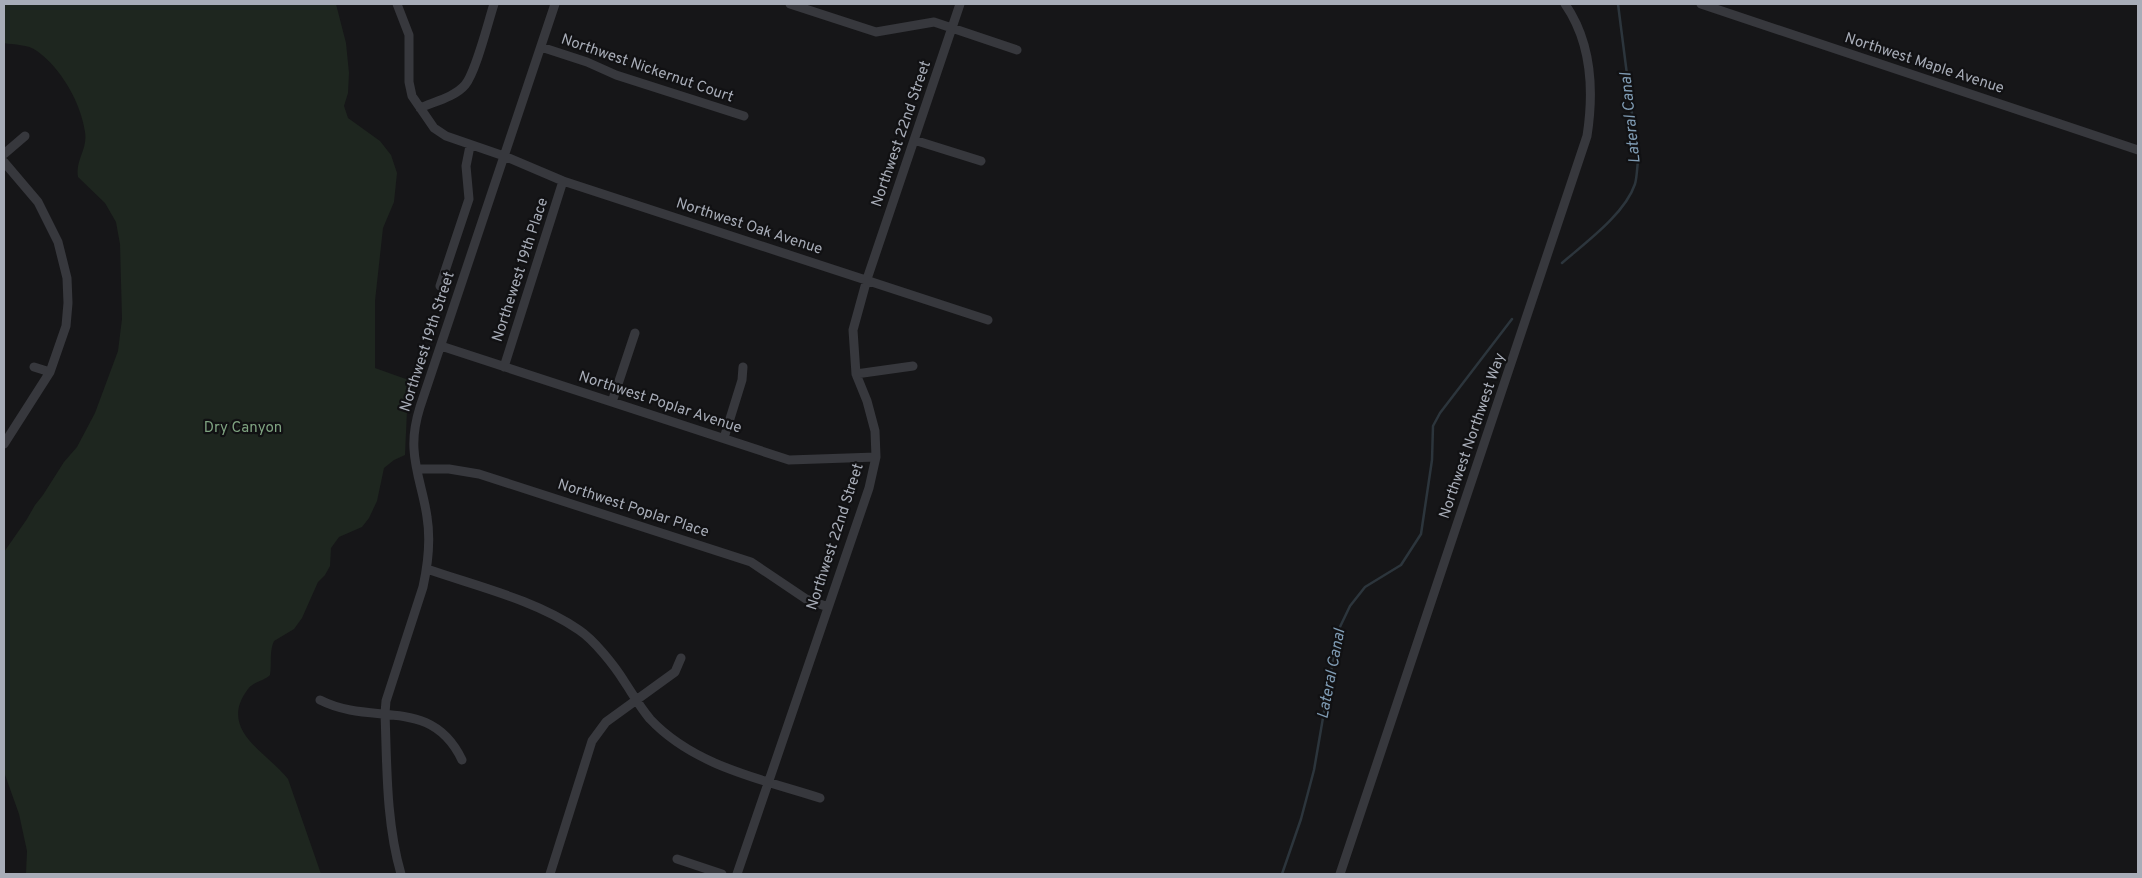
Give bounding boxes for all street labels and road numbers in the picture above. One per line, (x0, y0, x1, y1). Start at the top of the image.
street label: Northwest Maple Avenue (1842, 29, 2006, 99)
street label: Northwest Nickernut Court (558, 31, 736, 107)
street label: Northwest 22nd Street (868, 58, 936, 210)
street label: Northwest Oak Avenue (673, 194, 825, 260)
street label: Northewest 19th Place (489, 195, 553, 345)
street label: Northwest 19th Street (396, 269, 460, 415)
street label: Northwest Northwest Way (1436, 350, 1510, 521)
street label: Northwest Poplar Avenue (576, 368, 744, 438)
street label: Northwest 22nd Street (803, 461, 869, 613)
street label: Northwest Poplar Place (555, 476, 711, 542)

